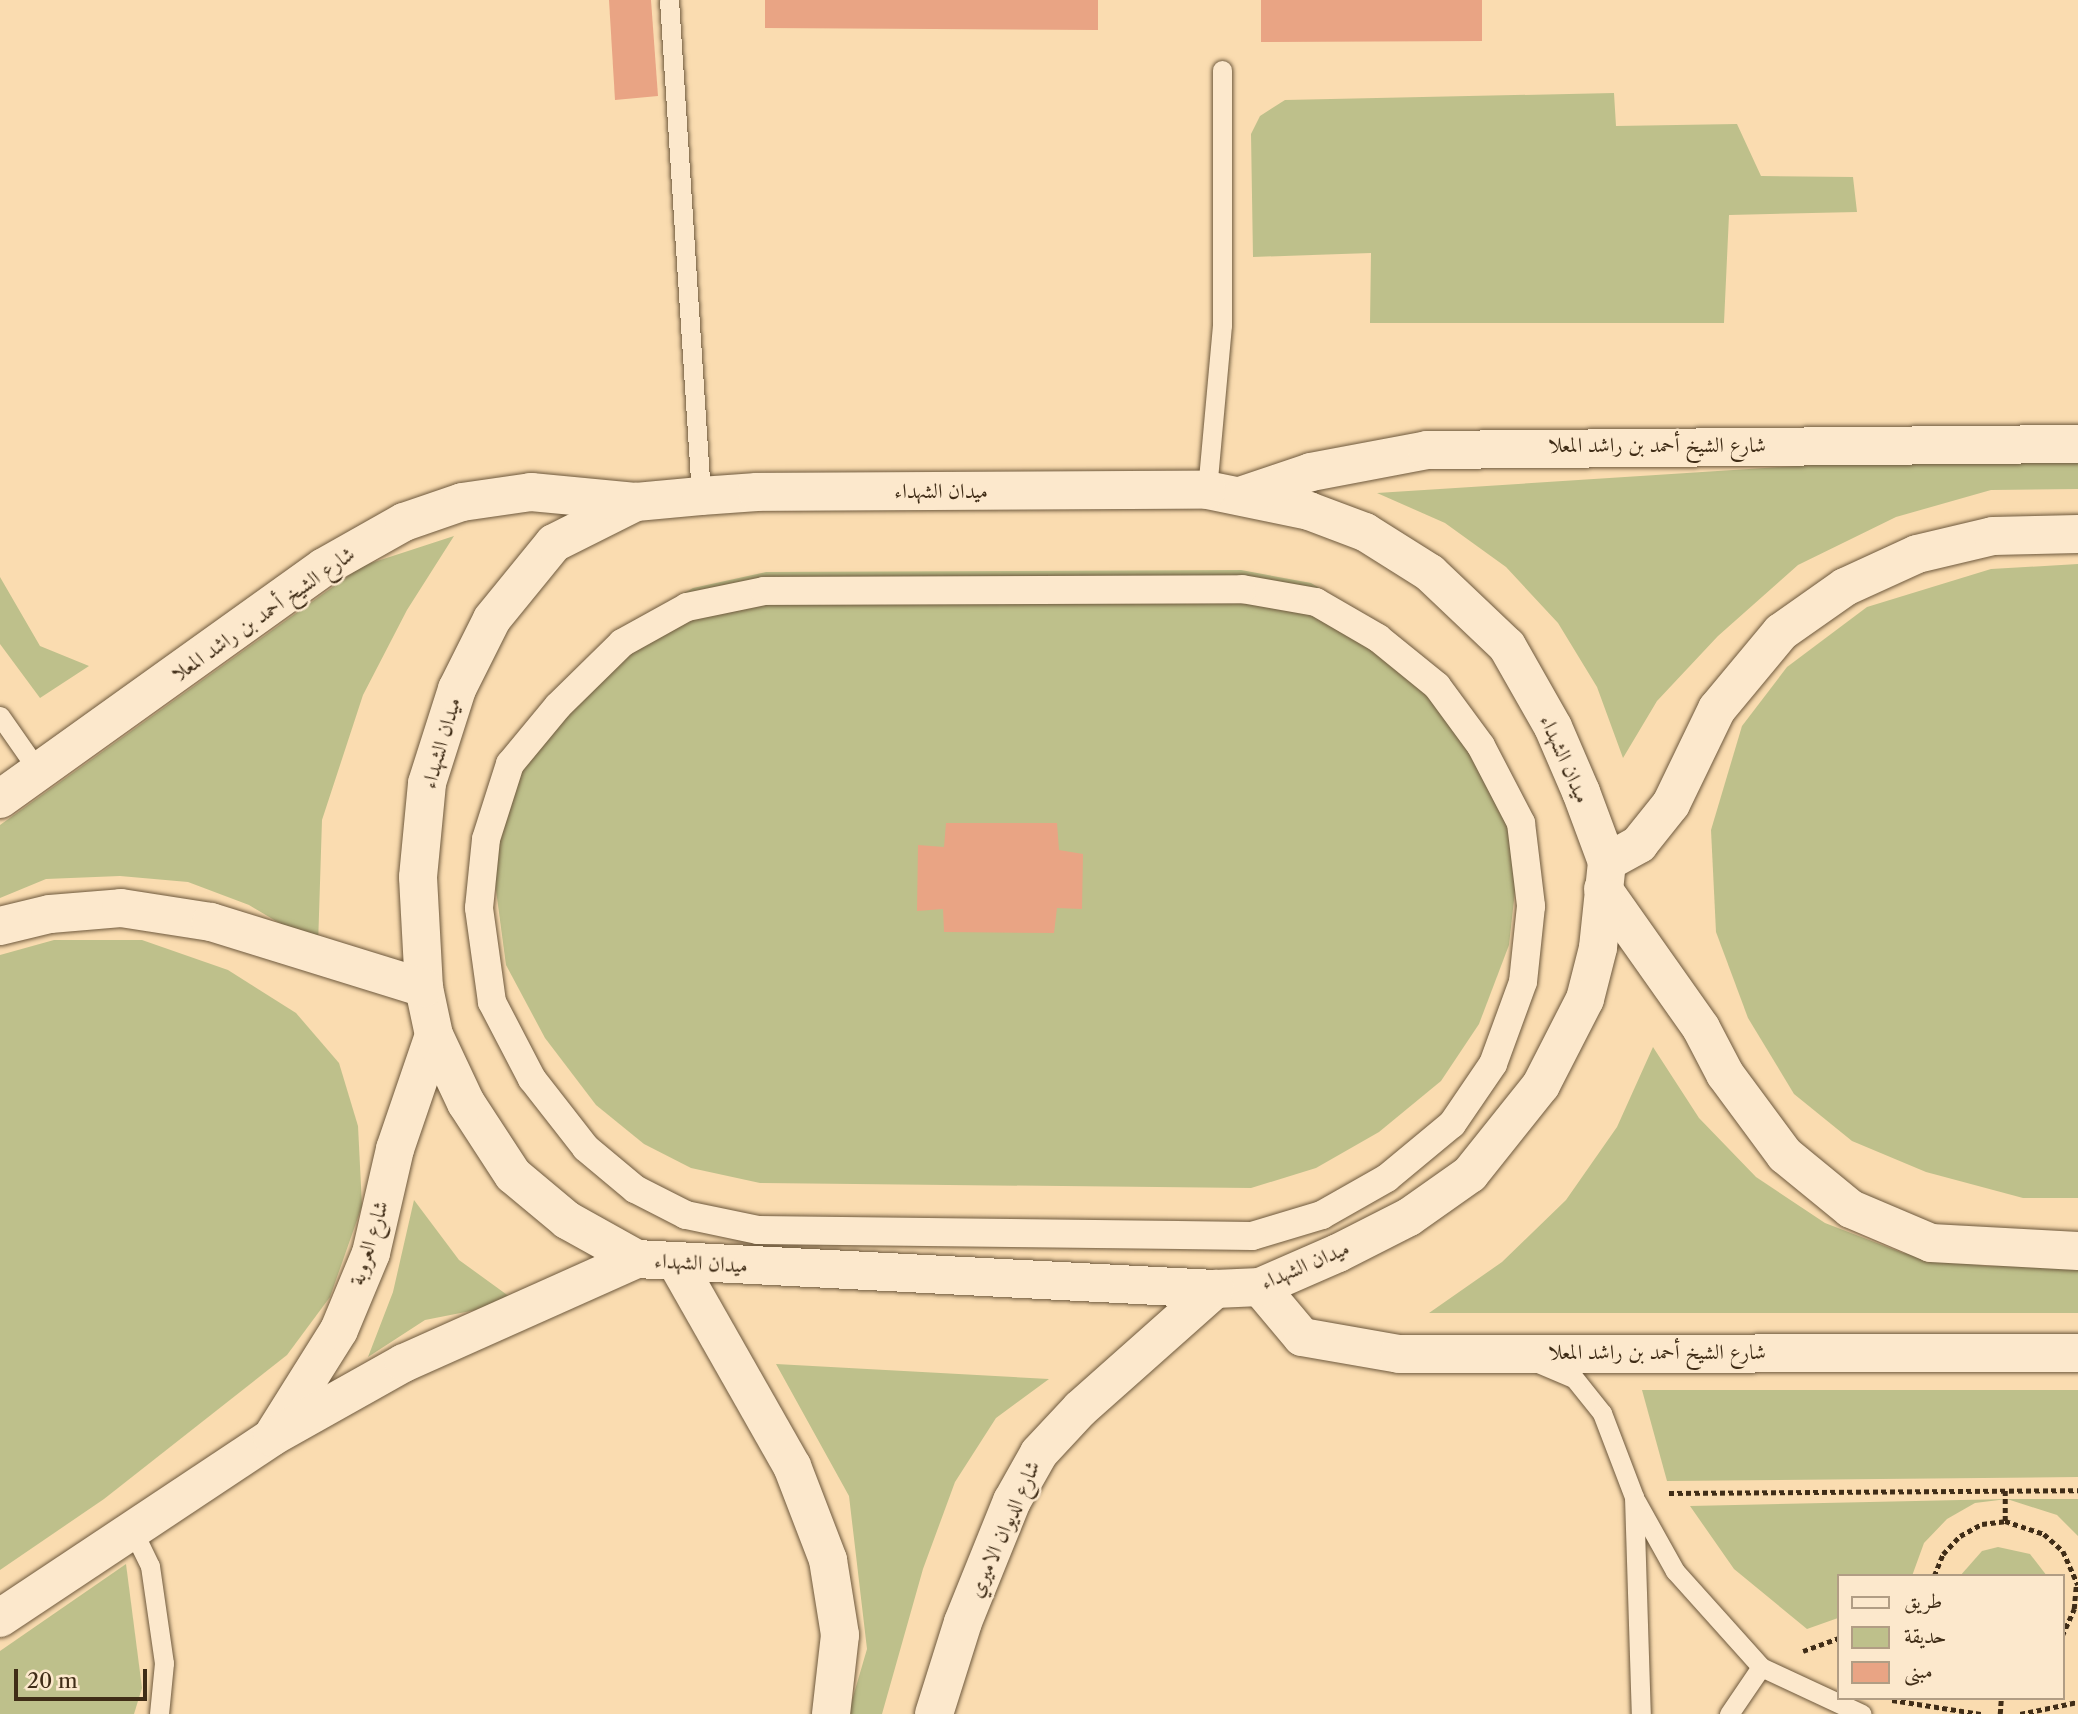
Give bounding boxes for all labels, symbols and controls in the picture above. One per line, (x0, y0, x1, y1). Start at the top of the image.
street label: شارع الشيخ أحمد بن راشد المعلا (1548, 432, 1766, 458)
street label: ميدان الشهداء (894, 478, 988, 504)
street label: شارع الشيخ أحمد بن راشد المعلا (167, 541, 359, 687)
street label: ميدان الشهداء (416, 695, 466, 791)
street label: ميدان الشهداء (1534, 711, 1596, 807)
street label: شارع العروبة (344, 1198, 394, 1288)
street label: ميدان الشهداء (1257, 1235, 1353, 1295)
street label: ميدان الشهداء (654, 1248, 748, 1278)
street label: شارع الشيخ أحمد بن راشد المعلا (1548, 1339, 1766, 1365)
street label: شارع الديوان الاميري (963, 1457, 1045, 1601)
legend (1836, 1574, 2064, 1700)
text: طريق (1904, 1588, 1942, 1613)
text: حديقة (1904, 1623, 1947, 1648)
scale bar (18, 1654, 150, 1698)
text: مبنى (1904, 1658, 1933, 1683)
text: 20 m (27, 1668, 78, 1693)

